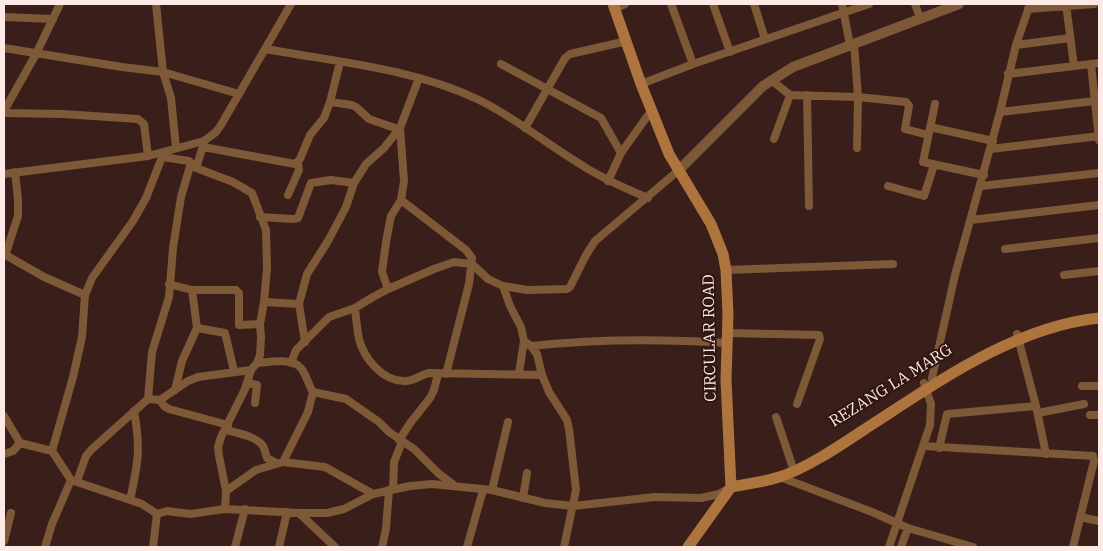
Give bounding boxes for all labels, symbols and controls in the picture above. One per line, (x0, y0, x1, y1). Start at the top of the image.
street label: CIRCULAR ROAD (699, 274, 721, 402)
street label: REZANG LA MARG (826, 340, 956, 432)

